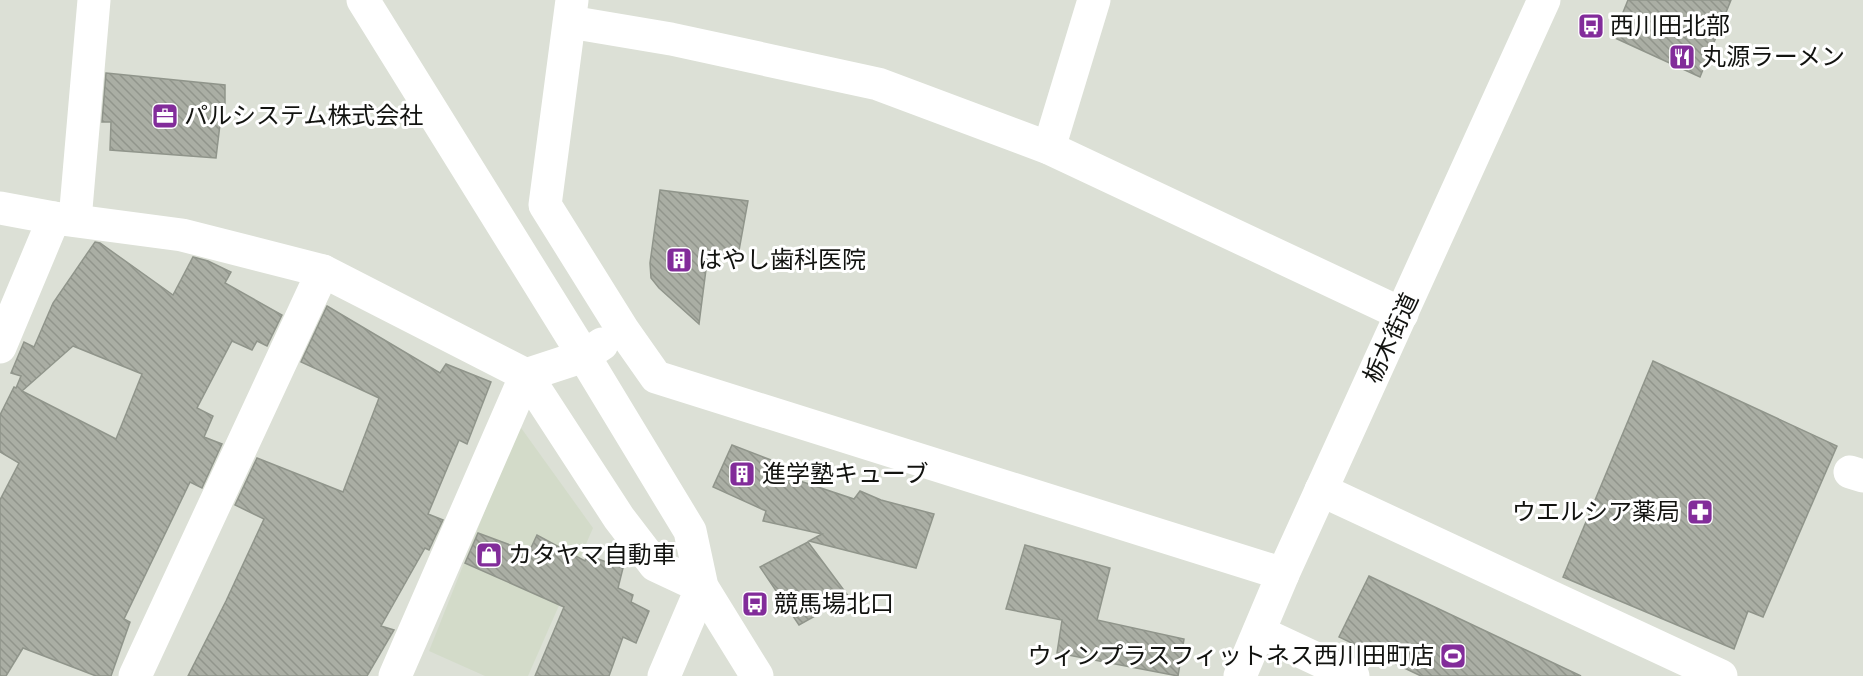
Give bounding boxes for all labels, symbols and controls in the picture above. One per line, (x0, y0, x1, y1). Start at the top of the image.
place label: 西川田北部 (1610, 8, 1730, 43)
bus stop icon: 西川田北部 (1576, 11, 1606, 41)
place label: 丸源ラーメン (1702, 39, 1845, 74)
restaurant icon: 丸源ラーメン (1667, 42, 1697, 72)
place label: パルシステム株式会社 (184, 98, 423, 133)
office icon: パルシステム株式会社 (150, 101, 180, 131)
place label: はやし歯科医院 (698, 242, 866, 277)
building icon: はやし歯科医院 (664, 245, 694, 275)
street label: 栃木街道 (1354, 287, 1427, 389)
place label: 進学塾キューブ (762, 456, 929, 491)
building icon: 進学塾キューブ (727, 459, 757, 489)
place label: ウエルシア薬局 (1512, 494, 1680, 529)
pharmacy icon: ウエルシア薬局 (1685, 497, 1715, 527)
place label: カタヤマ自動車 (508, 537, 676, 572)
shop icon: カタヤマ自動車 (474, 540, 504, 570)
place label: 競馬場北口 (774, 586, 894, 621)
bus stop icon: 競馬場北口 (740, 589, 770, 619)
place label: ウィンプラスフィットネス西川田町店 (1028, 638, 1434, 673)
sports icon: ウィンプラスフィットネス西川田町店 (1438, 641, 1468, 671)

